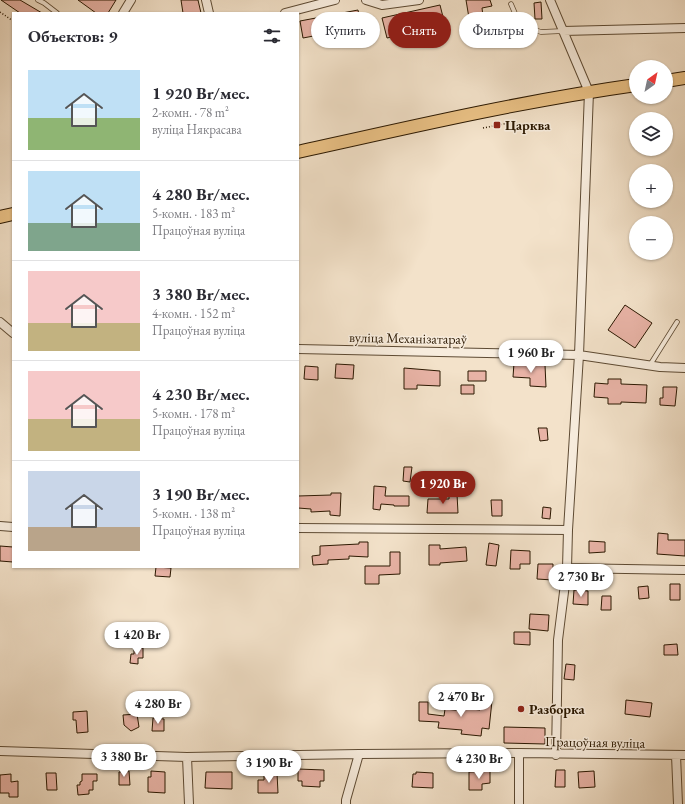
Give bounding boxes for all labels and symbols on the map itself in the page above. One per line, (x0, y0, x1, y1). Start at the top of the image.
north arrow (629, 60, 673, 104)
place label: Царква (505, 116, 551, 134)
marker: Царква (492, 120, 502, 130)
street label: вуліца Механізатараў (349, 328, 468, 348)
pin: 1 960 Br (490, 340, 572, 374)
pin: 1 920 Br (402, 471, 484, 505)
pin: 2 730 Br (540, 564, 622, 598)
pin: 1 420 Br (96, 622, 178, 656)
pin: 2 470 Br (420, 684, 502, 718)
pin: 4 280 Br (117, 691, 199, 725)
place label: Разборка (529, 700, 585, 718)
marker: Разборка (516, 704, 526, 714)
street label: Працоўная вуліца (545, 732, 646, 752)
pin: 3 380 Br (83, 744, 165, 778)
pin: 4 230 Br (438, 746, 520, 780)
pin: 3 190 Br (228, 750, 310, 784)

